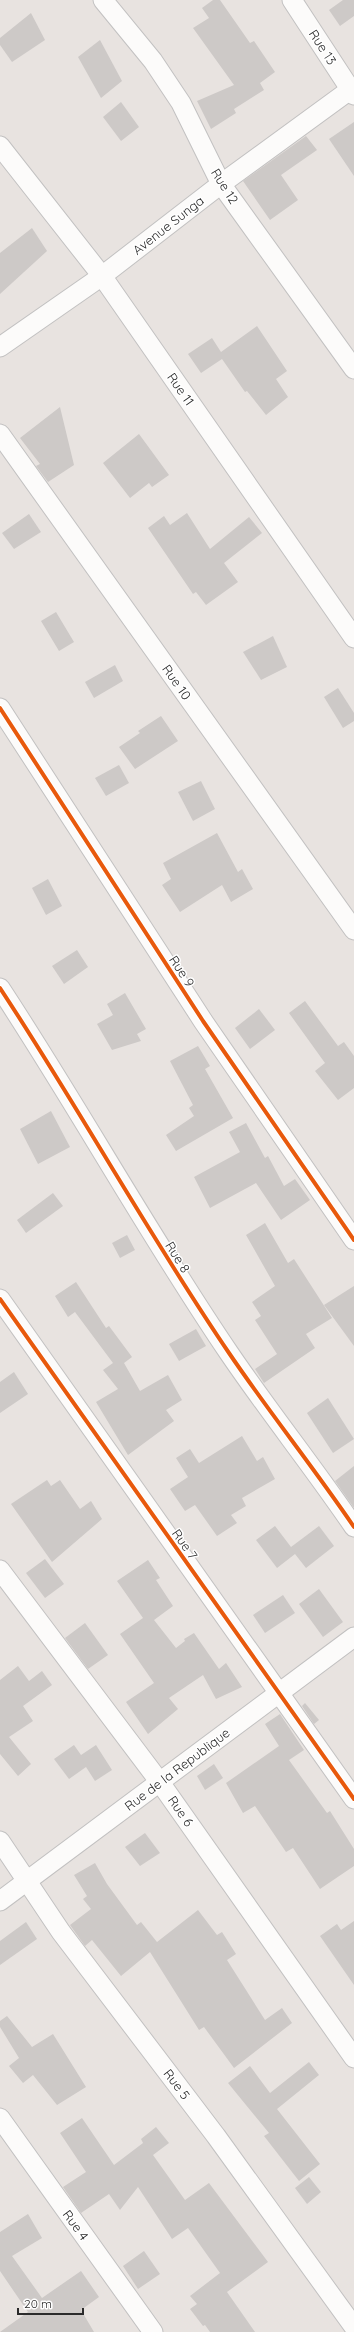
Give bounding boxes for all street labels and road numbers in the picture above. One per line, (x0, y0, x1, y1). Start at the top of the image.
street label: Rue 13 (306, 26, 340, 68)
street label: Rue 12 (208, 165, 242, 207)
street label: Avenue Sunga (129, 192, 207, 258)
street label: Rue 11 (164, 369, 198, 409)
street label: Rue 10 (159, 661, 195, 703)
street label: Rue 9 (166, 952, 198, 990)
street label: Rue 8 (162, 1238, 194, 1276)
street label: Rue 7 (169, 1526, 201, 1563)
street label: Rue de la Republique (121, 1724, 233, 1814)
street label: Rue 6 (165, 1793, 197, 1829)
street label: Rue 5 (160, 2066, 194, 2102)
street label: Rue 4 (60, 2207, 92, 2243)

